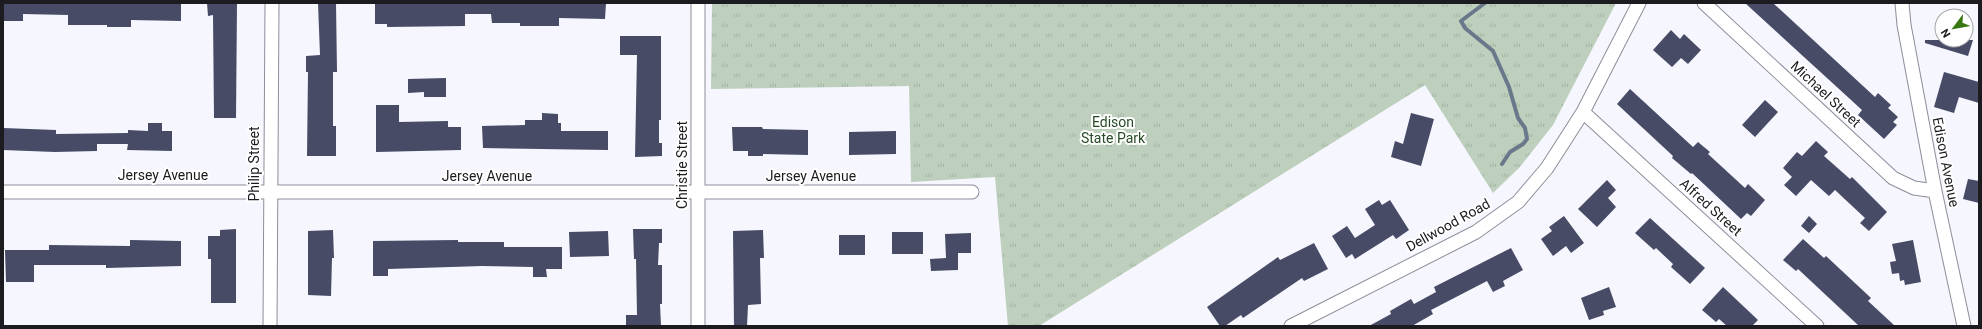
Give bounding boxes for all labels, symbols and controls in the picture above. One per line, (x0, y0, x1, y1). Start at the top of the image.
north arrow (1934, 8, 1974, 48)
text: N (1938, 26, 1954, 40)
street label: Michael Street (1788, 58, 1864, 131)
park label: Edison State Park (1081, 114, 1146, 146)
street label: Edison Avenue (1929, 116, 1963, 208)
street label: Christie Street (674, 121, 690, 209)
street label: Philip Street (246, 126, 262, 202)
street label: Jersey Avenue (118, 167, 208, 183)
street label: Jersey Avenue (442, 168, 532, 184)
street label: Jersey Avenue (766, 168, 856, 184)
street label: Alfred Street (1677, 175, 1746, 239)
street label: Dellwood Road (1403, 195, 1493, 255)

